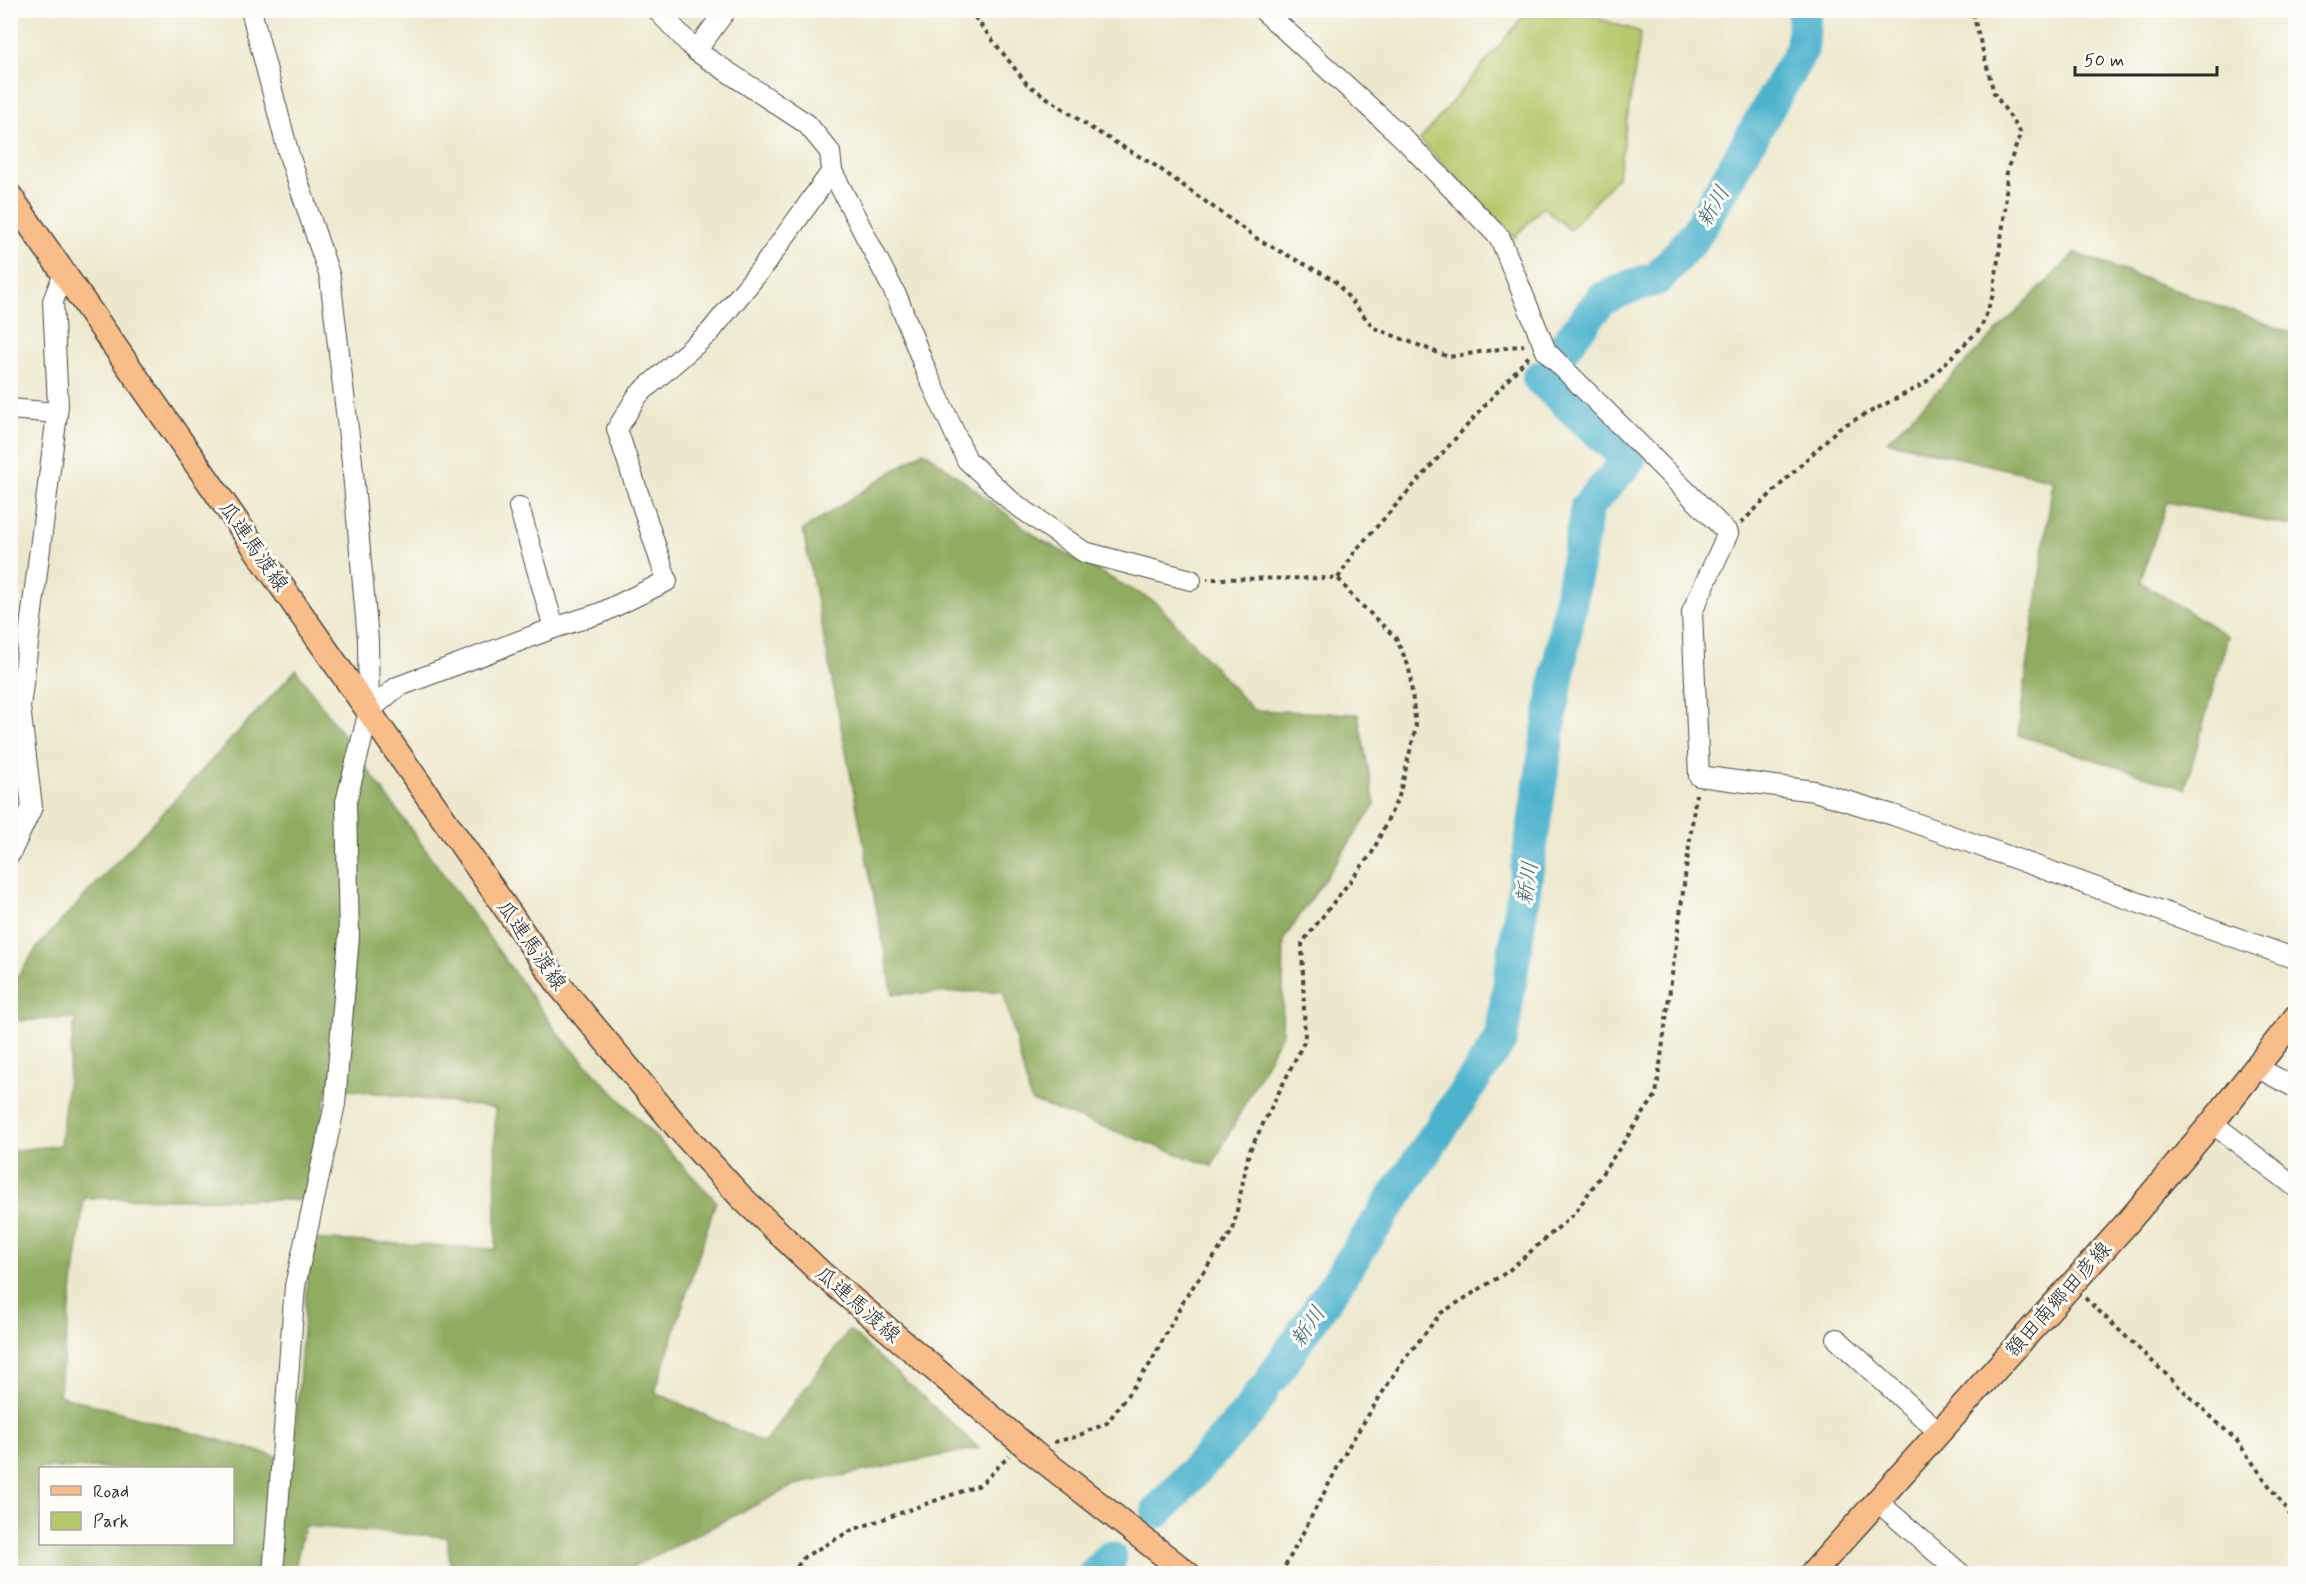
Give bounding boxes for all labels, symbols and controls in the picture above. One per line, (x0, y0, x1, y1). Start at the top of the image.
scale bar (2075, 39, 2218, 77)
text: 50 m (2084, 49, 2124, 73)
water label: 新川 (1691, 181, 1737, 233)
street label: 瓜連馬渡線 (212, 496, 295, 598)
water label: 新川 (1511, 859, 1545, 907)
street label: 瓜連馬渡線 (490, 895, 573, 997)
street label: 額田南郷田彦線 (1999, 1236, 2118, 1364)
street label: 瓜連馬渡線 (809, 1260, 906, 1350)
water label: 新川 (1285, 1301, 1333, 1353)
legend (39, 1467, 234, 1545)
text: Road (93, 1480, 129, 1504)
text: Park (93, 1510, 129, 1534)

